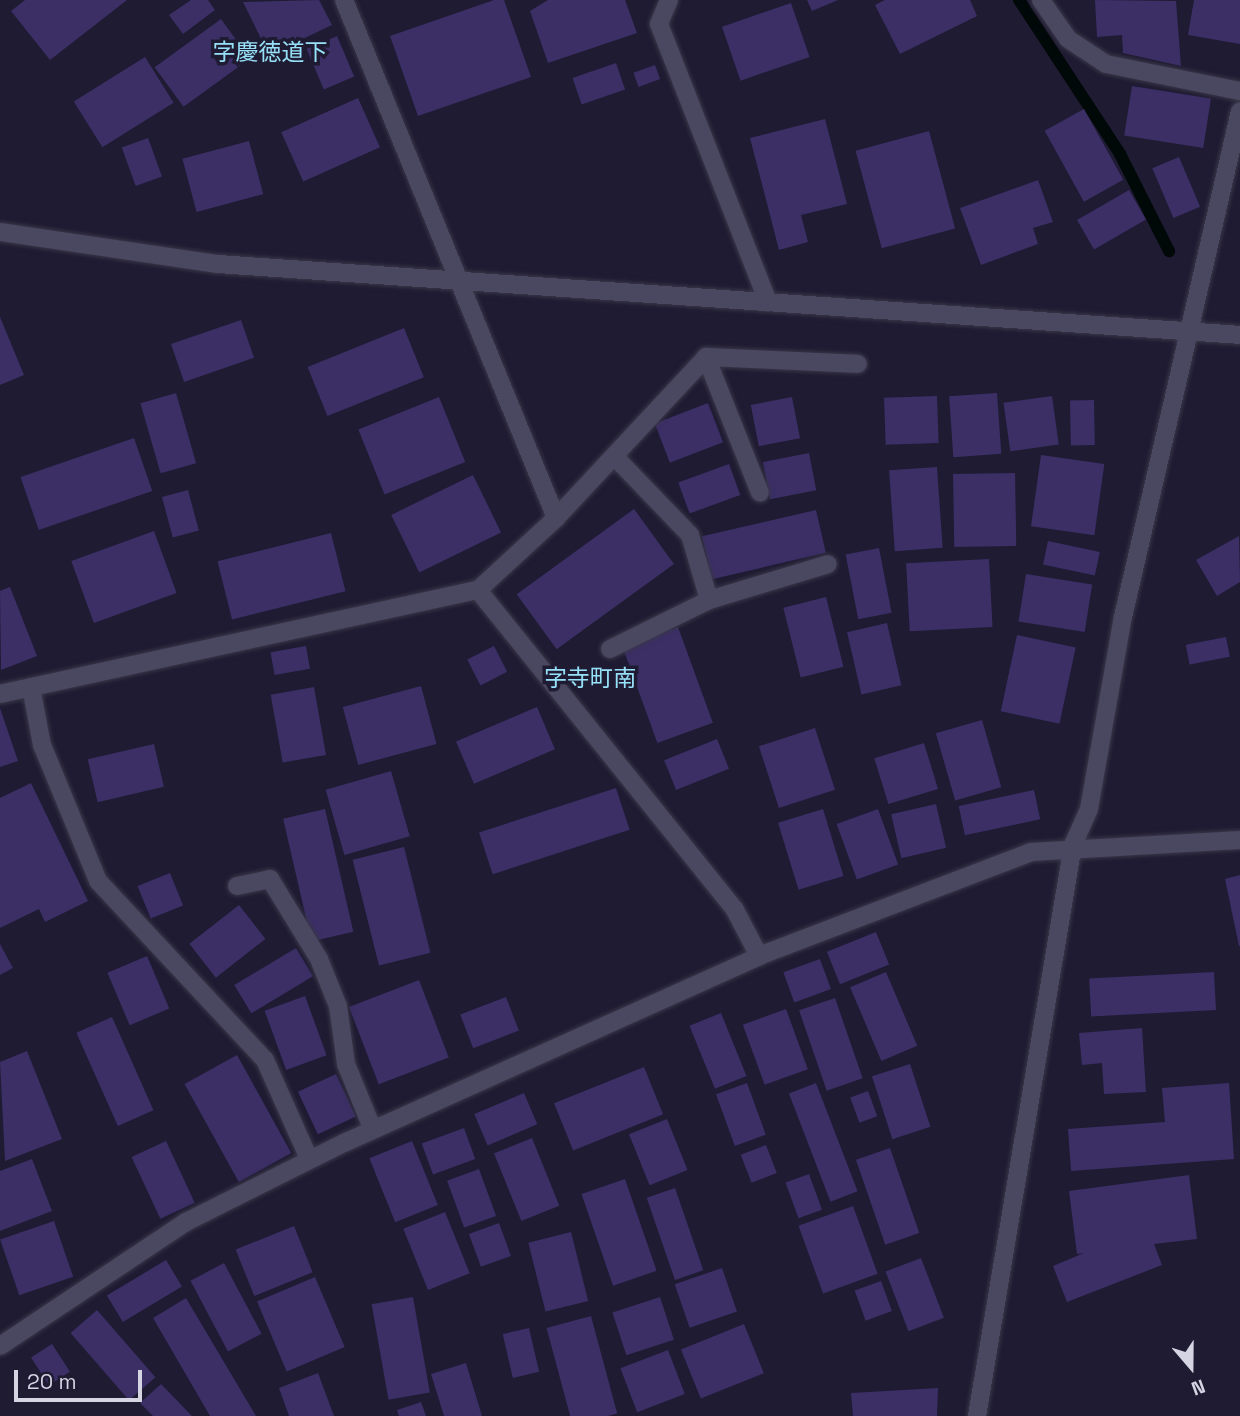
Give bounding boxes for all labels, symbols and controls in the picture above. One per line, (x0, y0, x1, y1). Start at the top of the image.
district label: 字慶徳道下 (213, 38, 327, 66)
district label: 字寺町南 (544, 664, 636, 692)
north arrow (1156, 1332, 1226, 1402)
scale bar (18, 1356, 145, 1400)
text: 20 m (27, 1368, 77, 1395)
text: N (1188, 1373, 1209, 1401)

